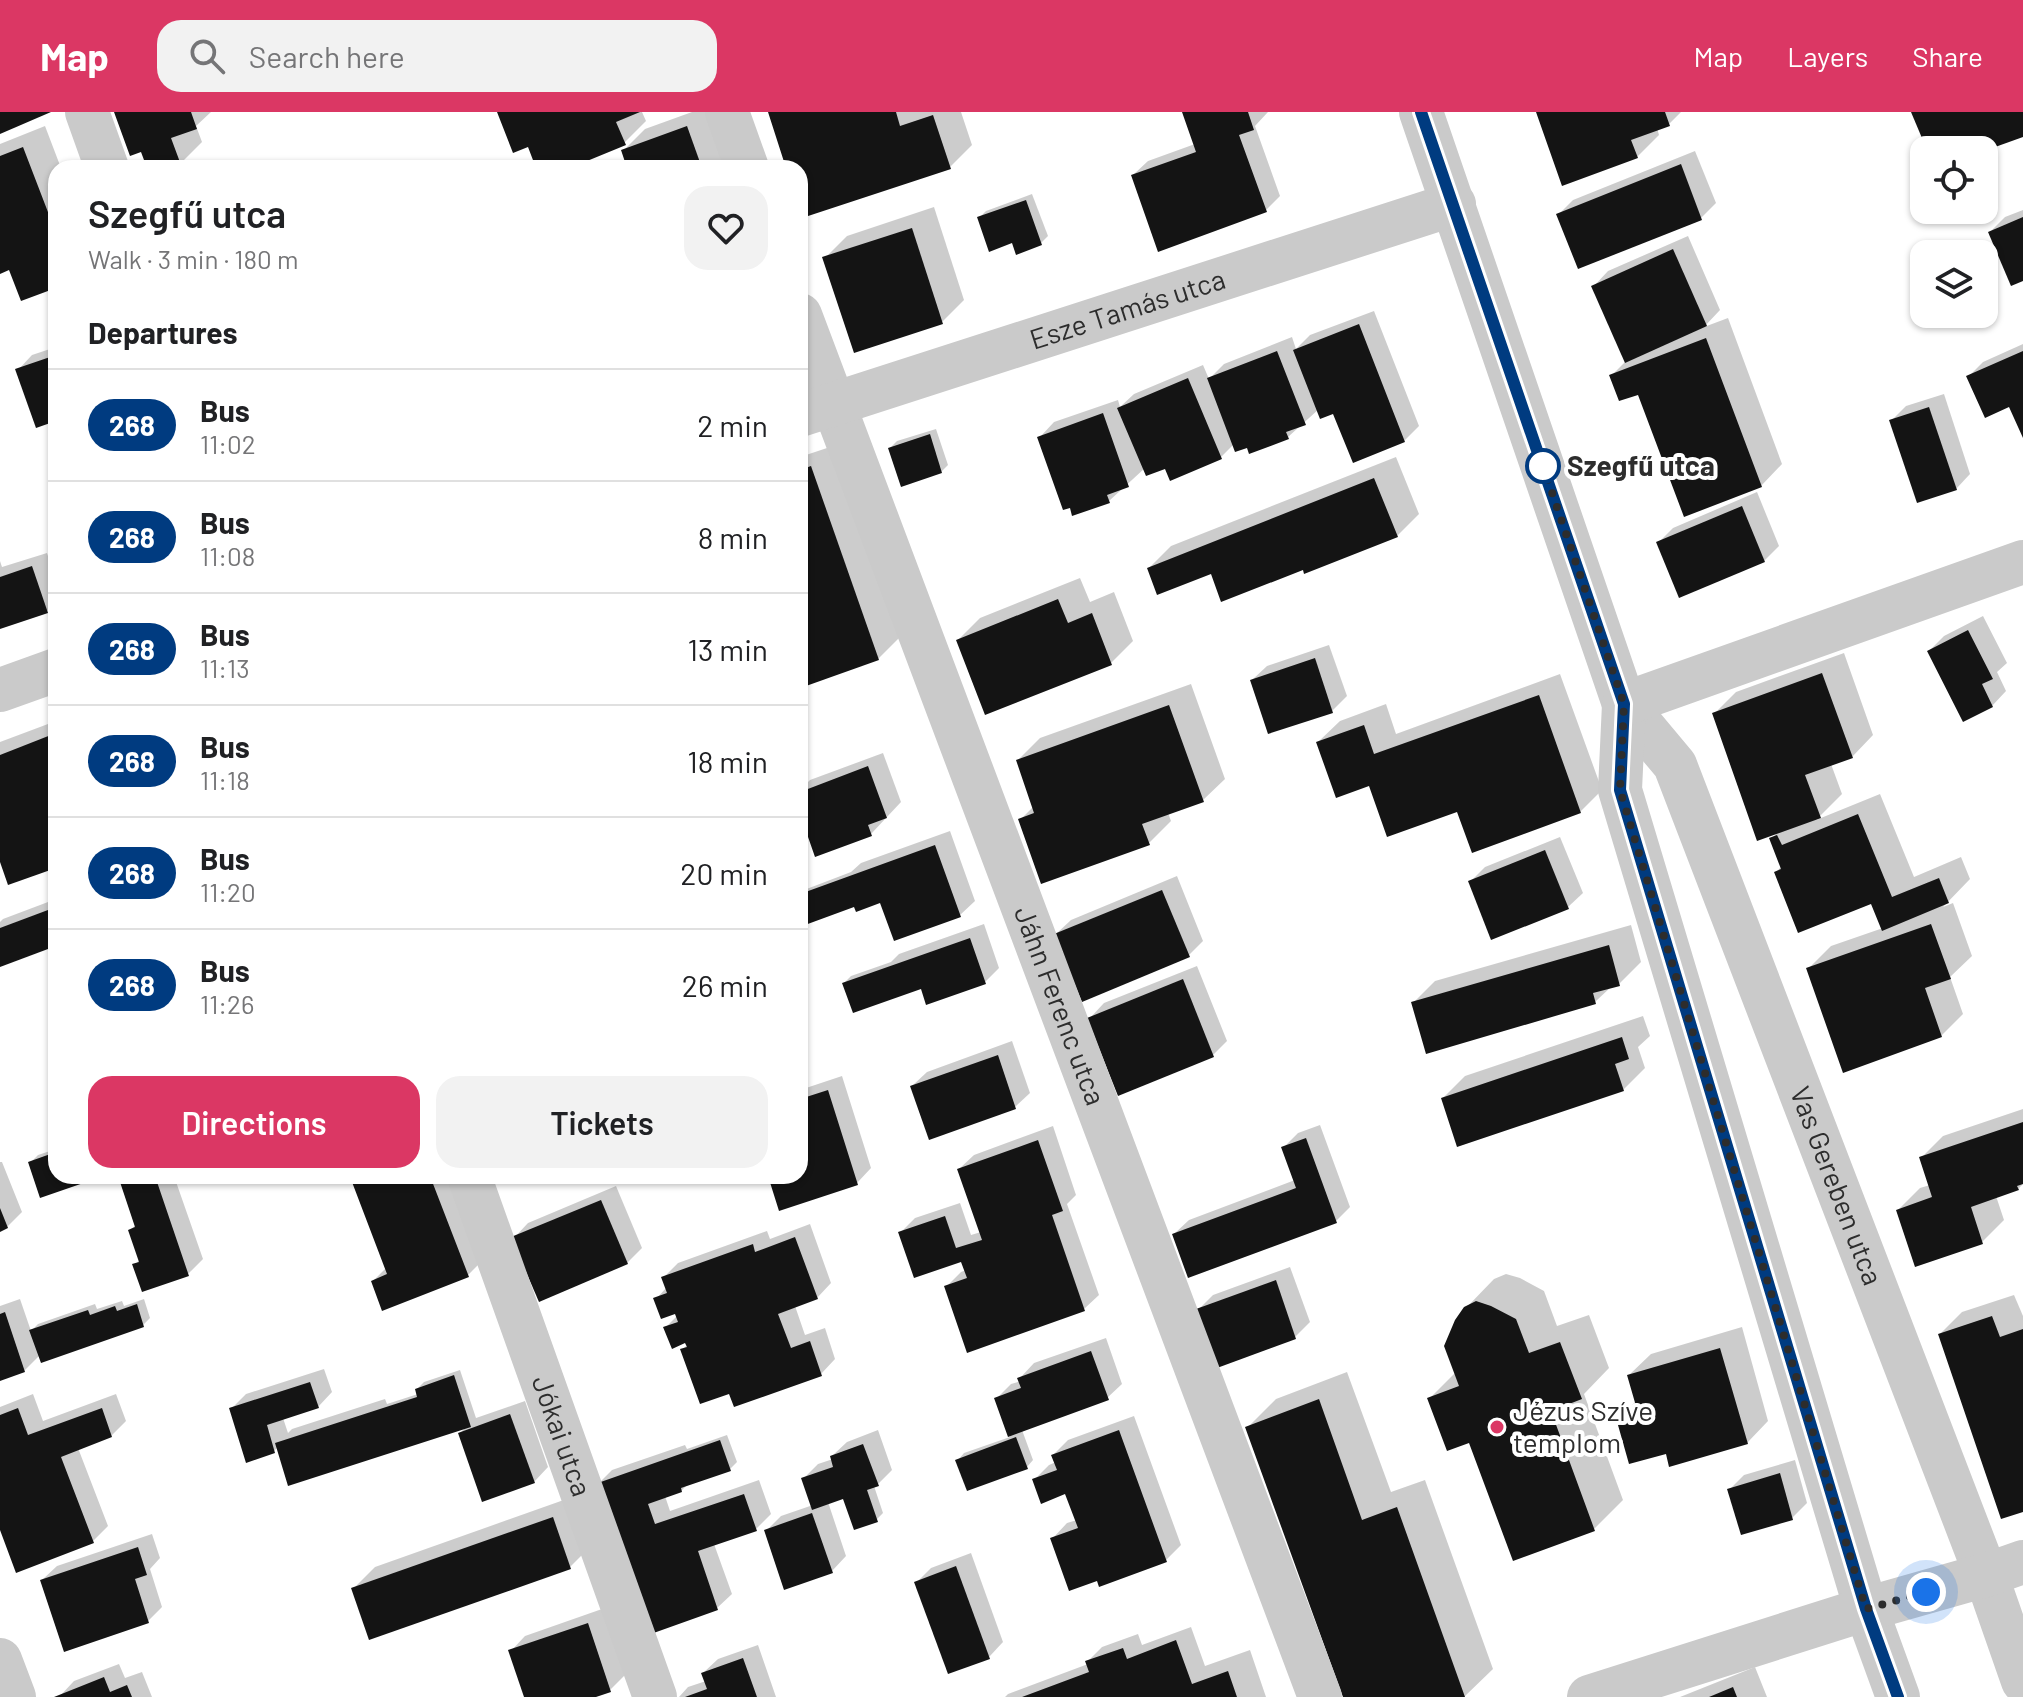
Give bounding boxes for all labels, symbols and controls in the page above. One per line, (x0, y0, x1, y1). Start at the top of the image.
search box (157, 20, 717, 92)
text: Map (40, 33, 109, 79)
icon: search (185, 34, 229, 78)
text: Search here (249, 38, 405, 74)
text: Map (1693, 39, 1743, 73)
text: Layers (1787, 39, 1868, 73)
text: Share (1912, 39, 1983, 73)
map controls (1910, 136, 1998, 328)
button: locate (1910, 136, 1998, 224)
button: heart (684, 186, 768, 270)
text: Szegfű utca (88, 190, 286, 236)
button: layers (1910, 240, 1998, 328)
text: Walk · 3 min · 180 m (88, 243, 298, 274)
street label: Esze Tamás utca (1025, 261, 1229, 356)
text: Departures (88, 314, 238, 350)
text: Bus (200, 392, 250, 428)
text: 2 min (697, 407, 768, 443)
text: 268 (109, 408, 155, 442)
text: 11:02 (200, 428, 256, 459)
place label: Szegfű utca (1567, 448, 1715, 482)
marker: Szegfű utca (1526, 449, 1560, 483)
text: Bus (200, 504, 250, 540)
text: 8 min (698, 519, 768, 555)
text: 268 (109, 520, 155, 554)
text: 11:08 (200, 540, 255, 571)
text: Bus (200, 616, 250, 652)
text: 13 min (687, 631, 768, 667)
text: 268 (109, 632, 155, 666)
text: 11:13 (200, 652, 250, 683)
text: Bus (200, 728, 250, 764)
text: 18 min (687, 743, 768, 779)
text: 268 (109, 744, 155, 778)
text: 11:18 (200, 764, 250, 795)
text: Bus (200, 840, 250, 876)
text: 20 min (680, 855, 768, 891)
text: 268 (109, 856, 155, 890)
text: 11:20 (200, 876, 256, 907)
street label: Jáhn Ferenc utca (1008, 901, 1114, 1109)
text: Bus (200, 952, 250, 988)
text: 26 min (682, 967, 768, 1003)
text: 268 (109, 968, 155, 1002)
text: 11:26 (200, 988, 254, 1019)
button: Directions (88, 1076, 420, 1168)
button: Tickets (436, 1076, 768, 1168)
street label: Vas Gereben utca (1784, 1081, 1891, 1289)
street label: Jókai utca (526, 1371, 600, 1500)
place label: Jézus Szíve templom (1513, 1393, 1653, 1459)
marker: Jézus Szíve templom (1488, 1418, 1506, 1436)
your location (1906, 1572, 1946, 1612)

